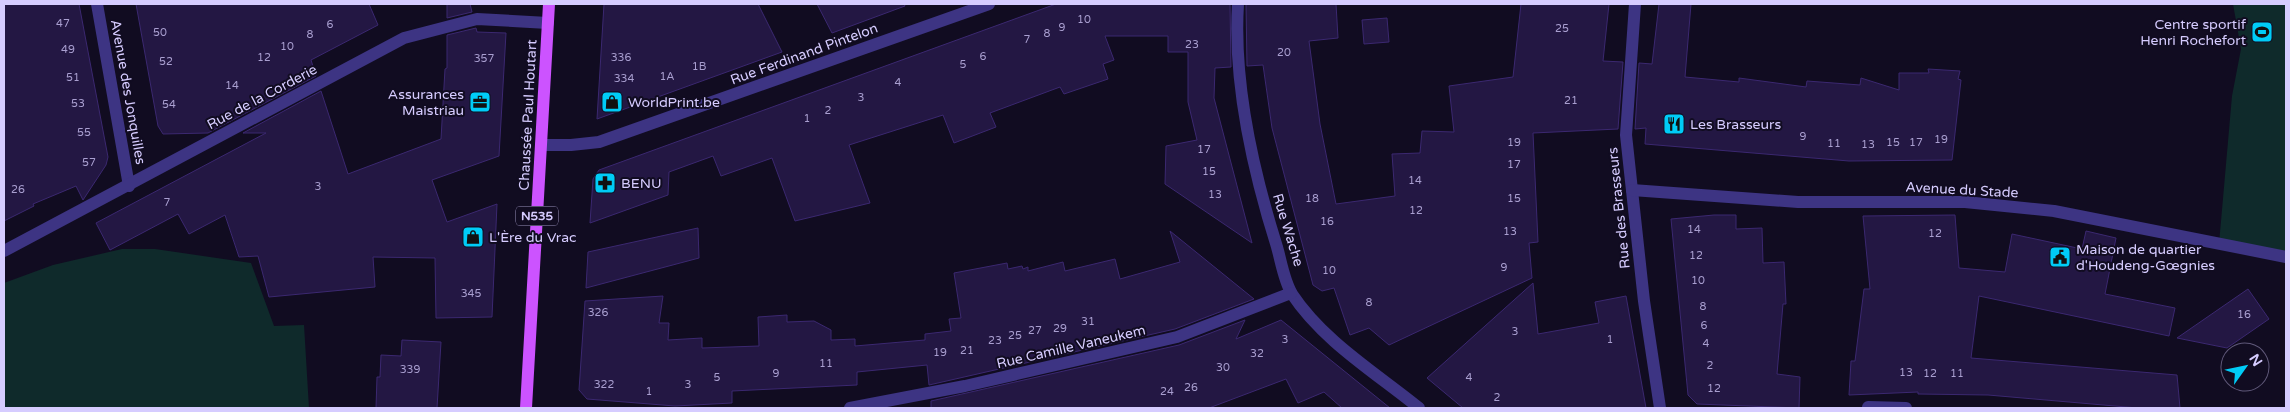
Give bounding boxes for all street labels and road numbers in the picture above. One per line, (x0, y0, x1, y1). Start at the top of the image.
street label: Avenue des Jonquilles (107, 18, 149, 166)
street label: Rue Ferdinand Pintelon (728, 19, 880, 89)
street label: Chaussée Paul Houtart (516, 38, 540, 191)
street label: Rue de la Corderie (204, 61, 320, 133)
street label: Rue des Brasseurs (1604, 146, 1634, 270)
street label: Avenue du Stade (1905, 179, 2019, 201)
street label: Rue Wache (1269, 191, 1307, 269)
road number: N535 (516, 207, 558, 226)
street label: Rue Camille Vaneukem (995, 322, 1147, 372)

